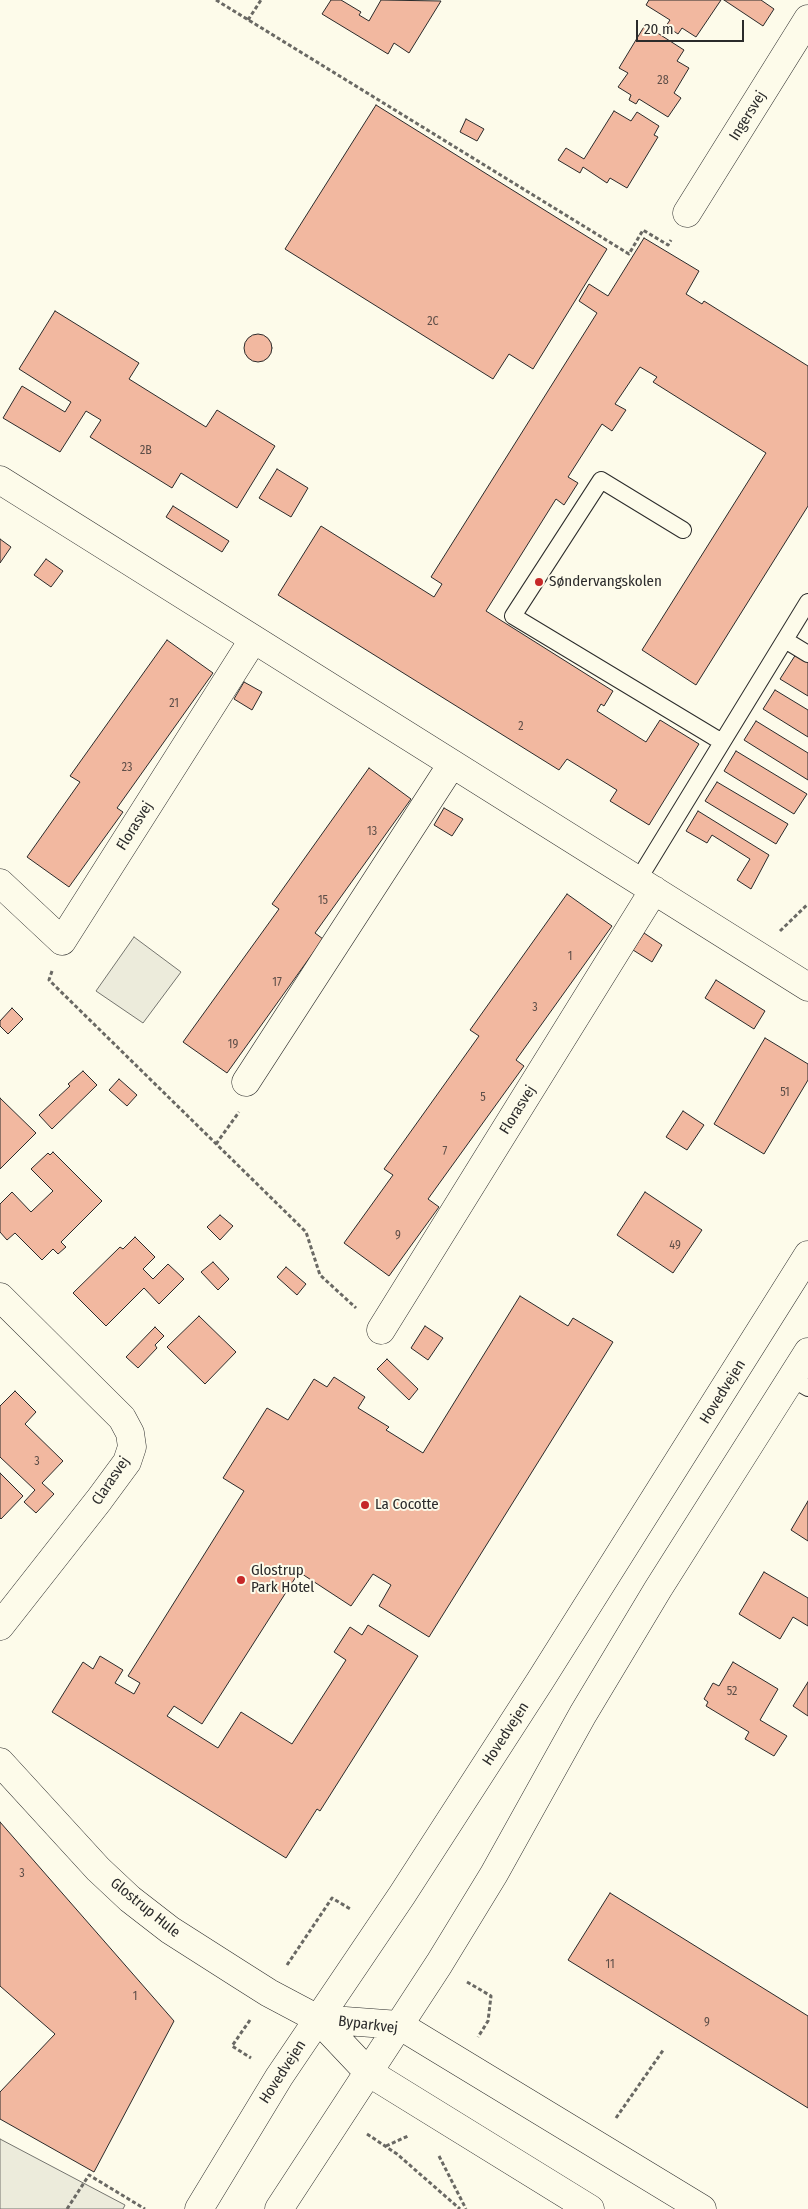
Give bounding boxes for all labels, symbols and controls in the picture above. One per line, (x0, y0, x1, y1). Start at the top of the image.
scale bar (638, 10, 746, 42)
text: 20 m (644, 20, 674, 38)
house number: 28 (657, 74, 669, 88)
street label: Ingersvej (726, 88, 770, 144)
house number: 2C (427, 315, 439, 329)
house number: 2B (140, 444, 152, 458)
place label: Søndervangskolen (549, 573, 662, 591)
marker: Søndervangskolen (533, 576, 545, 588)
house number: 21 (169, 697, 179, 711)
house number: 2 (518, 720, 524, 734)
house number: 23 (122, 761, 132, 775)
street label: Florasvej (113, 798, 157, 854)
house number: 13 (367, 825, 377, 839)
house number: 15 (318, 894, 328, 908)
house number: 1 (568, 950, 572, 964)
house number: 17 (272, 976, 282, 990)
house number: 3 (532, 1001, 538, 1015)
house number: 19 (228, 1038, 238, 1052)
street label: Florasvej (496, 1082, 540, 1138)
house number: 51 (780, 1086, 790, 1100)
house number: 5 (480, 1091, 486, 1105)
house number: 7 (443, 1145, 447, 1159)
house number: 9 (395, 1229, 401, 1243)
house number: 49 (669, 1239, 681, 1253)
street label: Hovedvejen (696, 1357, 750, 1427)
street label: Clarasvej (88, 1453, 134, 1509)
house number: 3 (34, 1455, 40, 1469)
place label: La Cocotte (375, 1496, 439, 1514)
marker: La Cocotte (359, 1499, 371, 1511)
place label: Glostrup Park Hotel (251, 1562, 314, 1597)
marker: Glostrup Park Hotel (235, 1574, 247, 1586)
house number: 52 (727, 1685, 737, 1699)
street label: Hovedvejen (479, 1699, 533, 1769)
house number: 3 (19, 1867, 25, 1881)
street label: Glostrup Hule (107, 1874, 183, 1942)
house number: 11 (605, 1958, 615, 1972)
house number: 1 (133, 1990, 137, 2004)
street label: Byparkvej (337, 2012, 399, 2038)
house number: 9 (704, 2016, 710, 2030)
street label: Hovedvejen (256, 2037, 310, 2107)

